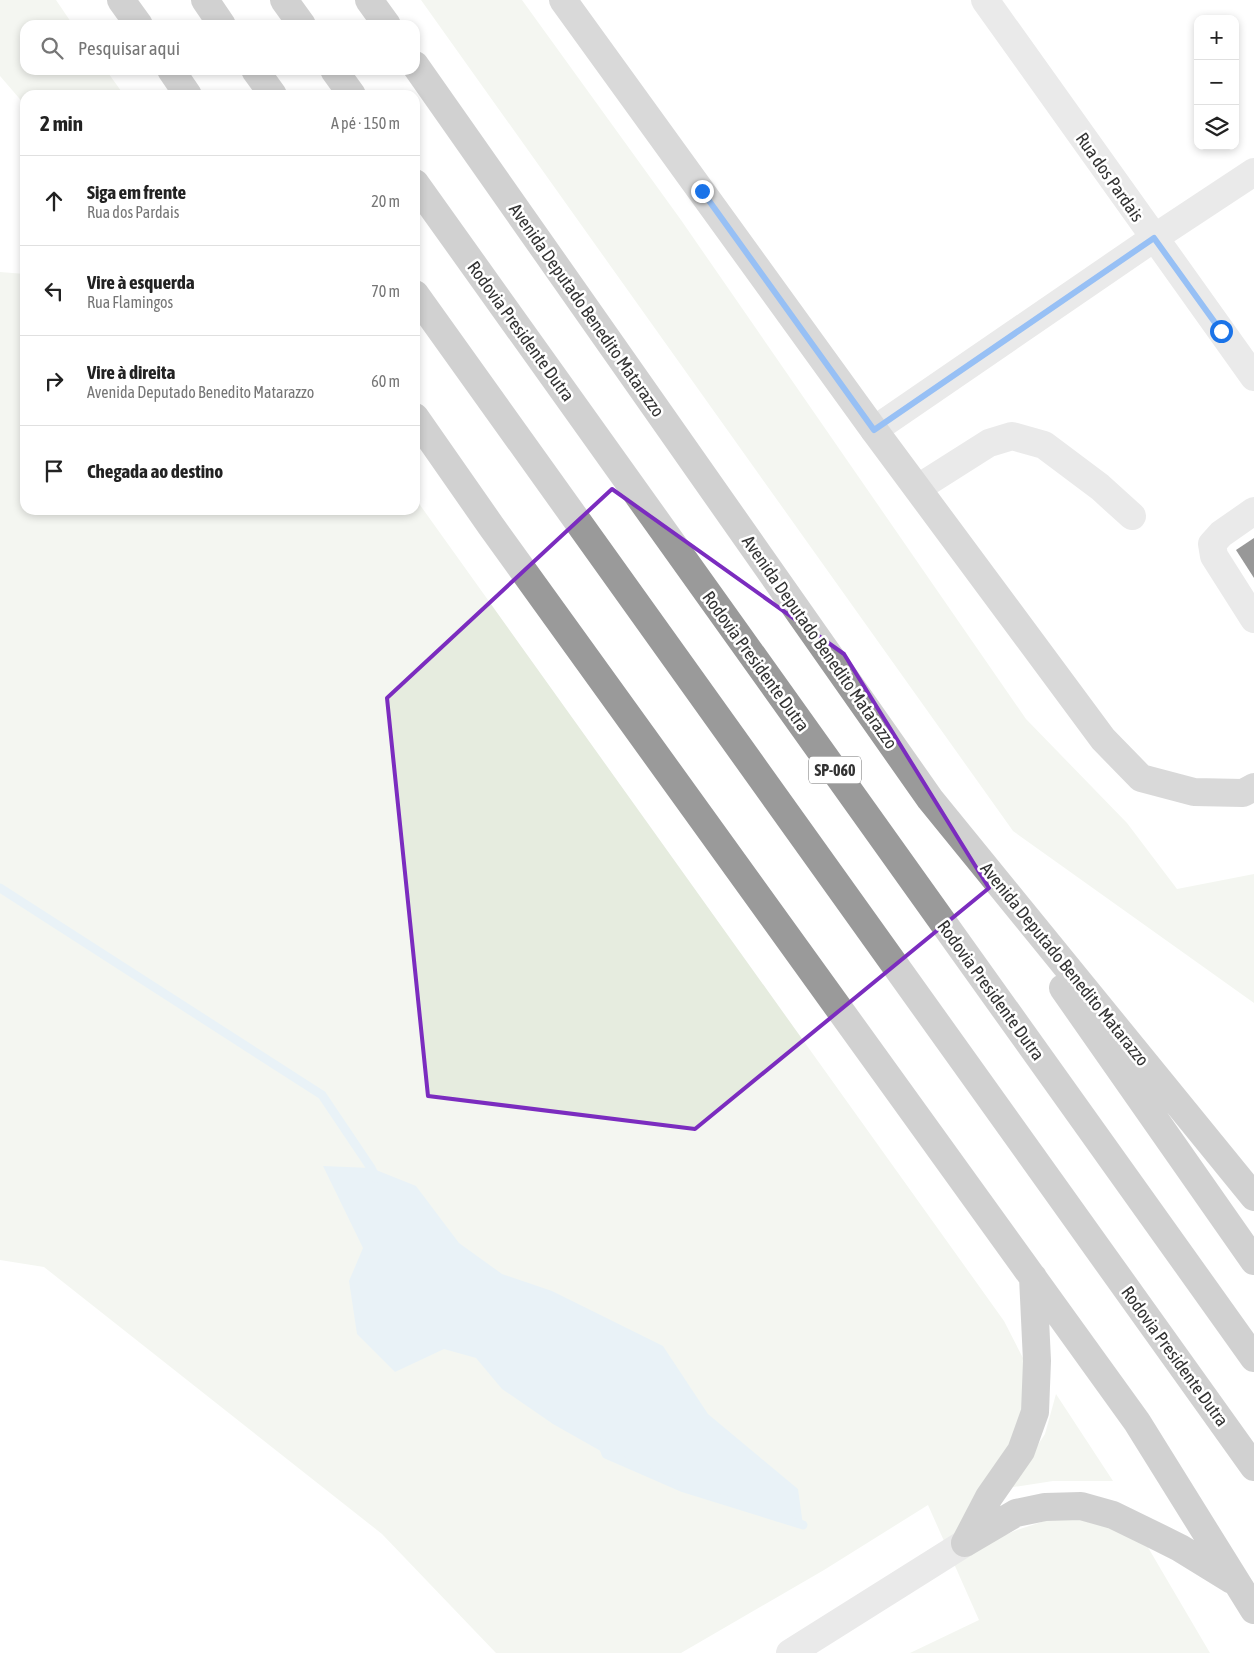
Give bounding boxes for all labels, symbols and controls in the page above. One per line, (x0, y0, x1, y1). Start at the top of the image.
map controls (1194, 15, 1239, 150)
button: + (1194, 15, 1239, 60)
search box (20, 20, 420, 75)
icon: search (38, 34, 66, 62)
text: Pesquisar aqui (78, 37, 180, 59)
button: − (1194, 60, 1239, 105)
button: layers (1194, 105, 1239, 150)
text: 2 min (40, 111, 83, 135)
text: A pé · 150 m (331, 114, 400, 132)
street label: Rua dos Pardais (1072, 128, 1148, 226)
route end (691, 180, 714, 203)
text: Siga em frente (87, 181, 186, 203)
icon: ahead (40, 187, 68, 215)
text: 20 m (371, 192, 400, 210)
street label: Avenida Deputado Benedito Matarazzo (505, 199, 669, 421)
text: Rua dos Pardais (87, 203, 179, 221)
street label: Rodovia Presidente Dutra (463, 257, 579, 405)
text: Vire à esquerda (87, 271, 195, 293)
icon: left (40, 277, 68, 305)
text: 70 m (371, 282, 400, 300)
text: Rua Flamingos (87, 293, 173, 311)
route start (1210, 320, 1233, 343)
text: Vire à direita (87, 361, 175, 383)
icon: right (40, 367, 68, 395)
text: 60 m (371, 372, 400, 390)
text: Avenida Deputado Benedito Matarazzo (87, 383, 314, 401)
icon: arrive (40, 457, 68, 485)
text: Chegada ao destino (87, 460, 223, 482)
street label: Avenida Deputado Benedito Matarazzo (738, 531, 902, 753)
street label: Rodovia Presidente Dutra (698, 587, 814, 735)
road number: SP-060 (809, 756, 861, 784)
street label: Avenida Deputado Benedito Matarazzo (976, 858, 1154, 1070)
street label: Rodovia Presidente Dutra (933, 916, 1049, 1064)
street label: Rodovia Presidente Dutra (1117, 1282, 1233, 1430)

